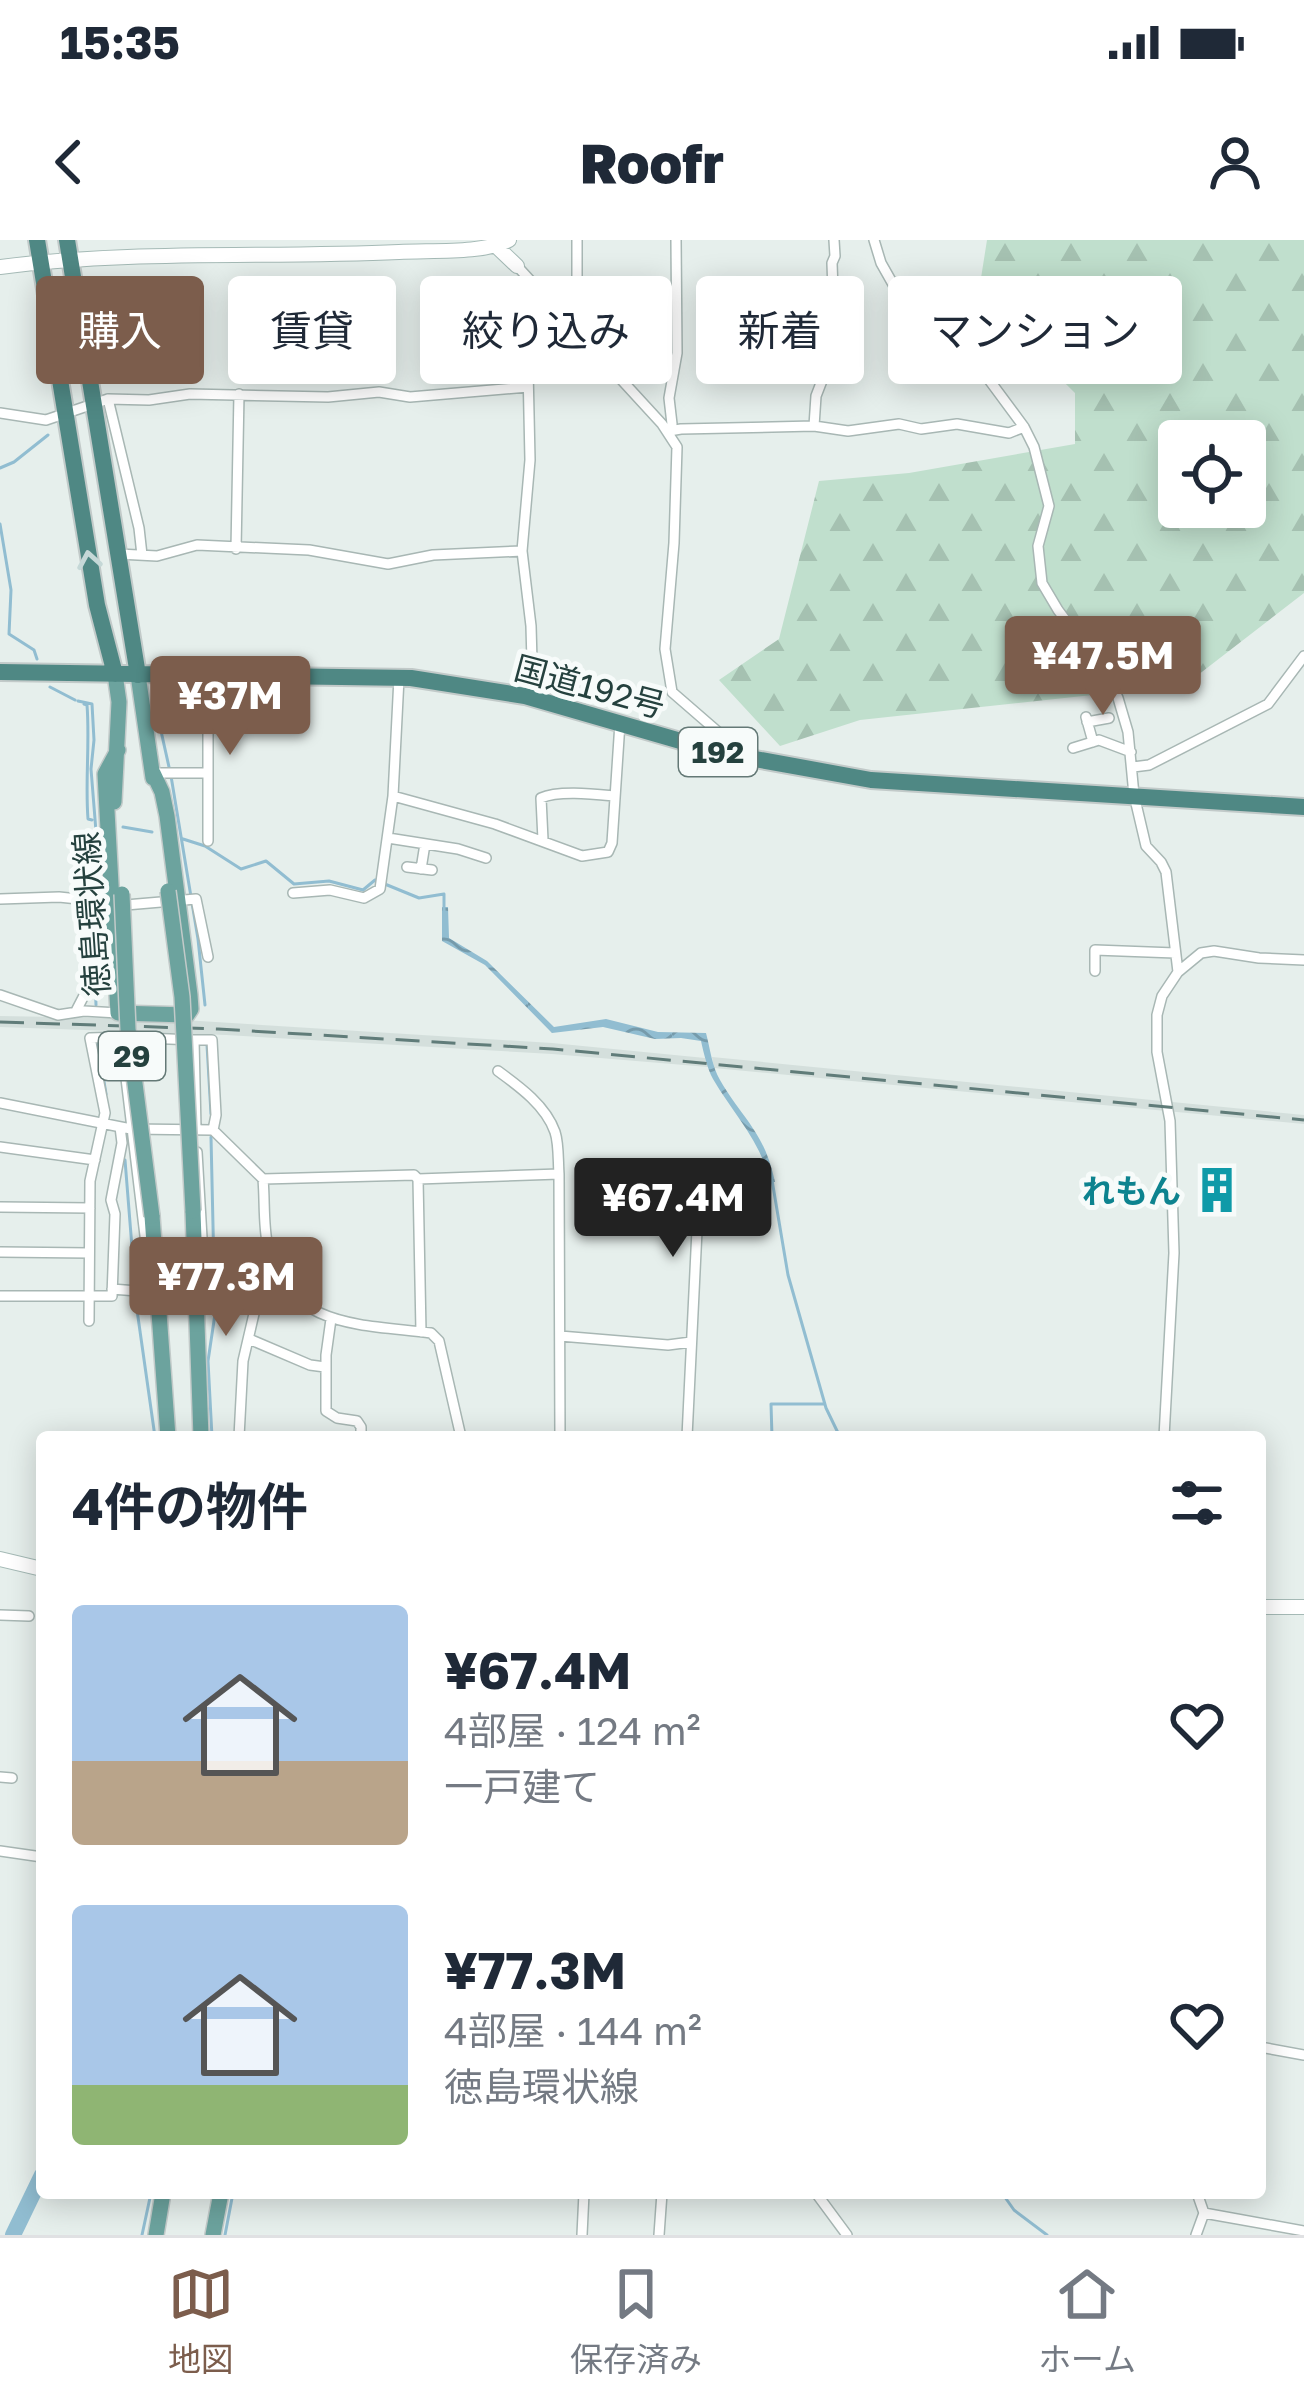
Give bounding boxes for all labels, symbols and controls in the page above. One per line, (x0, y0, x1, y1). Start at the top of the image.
text: 15:35 (60, 15, 180, 69)
icon: back (36, 129, 102, 195)
icon: person (1202, 129, 1268, 195)
text: Roofr (580, 130, 724, 195)
chip: 購入 (36, 276, 204, 384)
chip: 賃貸 (228, 276, 396, 384)
chip: 絞り込み (420, 276, 672, 384)
chip: 新着 (696, 276, 864, 384)
chip: マンション (888, 276, 1182, 384)
map controls (1158, 420, 1266, 528)
button: locate (1158, 420, 1266, 528)
one-way arrow (78, 550, 103, 570)
pin: ¥47.5M (1005, 616, 1201, 718)
text: ¥47.5M (1032, 631, 1174, 678)
street label: 国道192号 (511, 647, 669, 725)
pin: ¥37M (159, 656, 301, 758)
text: ¥37M (177, 671, 283, 718)
road number: 192 (679, 728, 757, 776)
street label: 徳島環状線 (66, 830, 116, 998)
road number: 29 (99, 1032, 165, 1080)
pin: ¥67.4M (575, 1158, 771, 1260)
building icon: れもん (1192, 1165, 1242, 1215)
place label: れもん (1082, 1171, 1181, 1210)
text: ¥67.4M (601, 1173, 745, 1220)
pin: ¥77.3M (128, 1237, 324, 1339)
text: ¥77.3M (156, 1252, 296, 1299)
icon: filters (1164, 1470, 1230, 1536)
text: 4件の物件 (72, 1475, 308, 1536)
text: ¥67.4M (444, 1639, 631, 1700)
icon: home (168, 1653, 312, 1797)
icon: heart (1164, 1692, 1230, 1758)
text: 4部屋 · 124 m² (444, 1707, 701, 1754)
text: 一戸建て (444, 1763, 600, 1810)
text: ¥77.3M (444, 1939, 626, 2000)
icon: home (168, 1953, 312, 2097)
icon: heart (1164, 1992, 1230, 2058)
text: 4部屋 · 144 m² (444, 2007, 702, 2054)
text: 徳島環状線 (444, 2063, 639, 2110)
tab: 地図 (168, 2261, 234, 2381)
tab: 保存済み (570, 2261, 702, 2381)
tab: ホーム (1038, 2261, 1136, 2381)

